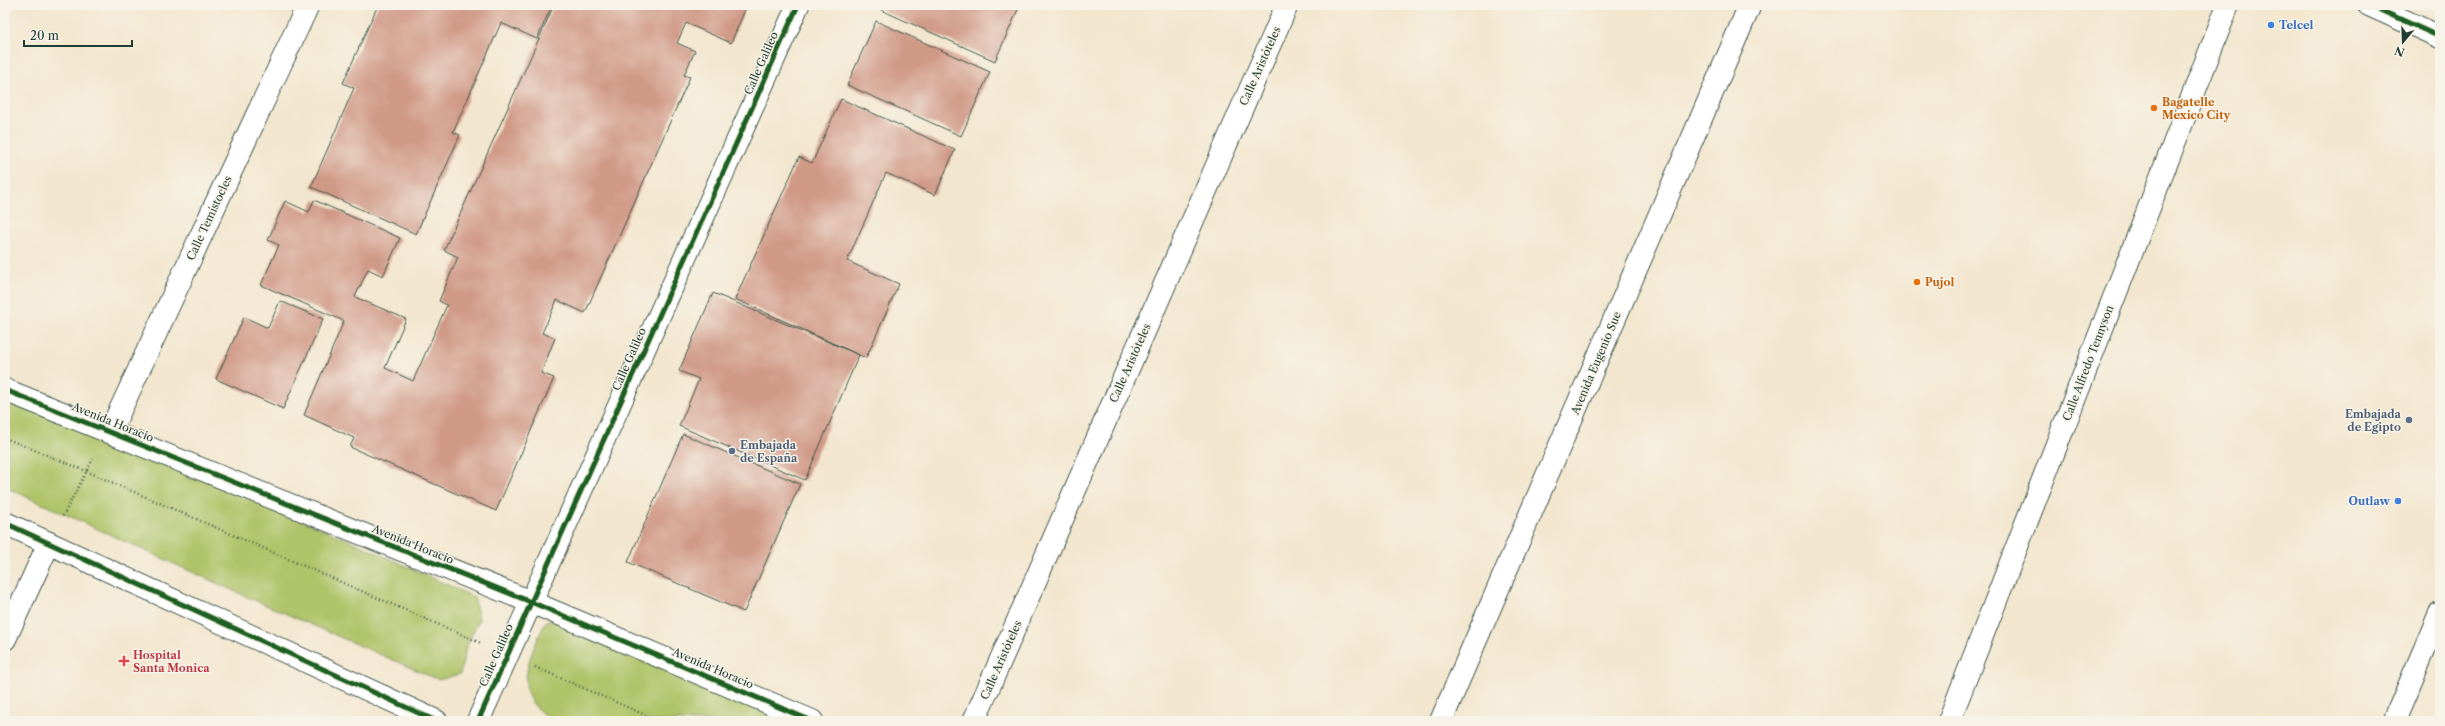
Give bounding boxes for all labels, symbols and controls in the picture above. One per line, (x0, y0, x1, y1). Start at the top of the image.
place label: Telcel (2279, 18, 2314, 32)
marker: Telcel (2266, 20, 2276, 30)
scale bar (24, 22, 132, 48)
north arrow (2383, 22, 2423, 62)
street label: Calle Aristóteles (1236, 24, 1284, 108)
text: 20 m (30, 28, 59, 43)
street label: Calle Galileo (741, 29, 781, 97)
text: N (2393, 43, 2407, 60)
place label: Bagatelle Mexico City (2162, 95, 2231, 122)
marker: Bagatelle Mexico City (2149, 103, 2159, 113)
street label: Calle Temístocles (183, 173, 235, 263)
place label: Pujol (1925, 275, 1954, 289)
marker: Pujol (1912, 277, 1922, 287)
street label: Calle Alfredo Tennyson (2059, 303, 2117, 423)
street label: Avenida Eugenio Sue (1568, 309, 1624, 418)
street label: Calle Aristóteles (1106, 321, 1154, 405)
street label: Calle Galileo (609, 325, 649, 393)
street label: Avenida Horacio (69, 399, 156, 445)
place label: Embajada de Egipto (2345, 407, 2402, 434)
marker: Embajada de Egipto (2404, 415, 2414, 425)
place label: Embajada de España (740, 438, 798, 465)
marker: Embajada de España (727, 446, 737, 456)
place label: Outlaw (2348, 494, 2391, 508)
marker: Outlaw (2393, 496, 2403, 506)
street label: Avenida Horacio (369, 521, 456, 567)
street label: Calle Aristóteles (977, 618, 1025, 702)
street label: Calle Galileo (476, 621, 516, 689)
street label: Avenida Horacio (669, 644, 756, 692)
place label: Hospital Santa Monica (133, 648, 210, 675)
marker: Hospital Santa Monica (118, 655, 130, 667)

